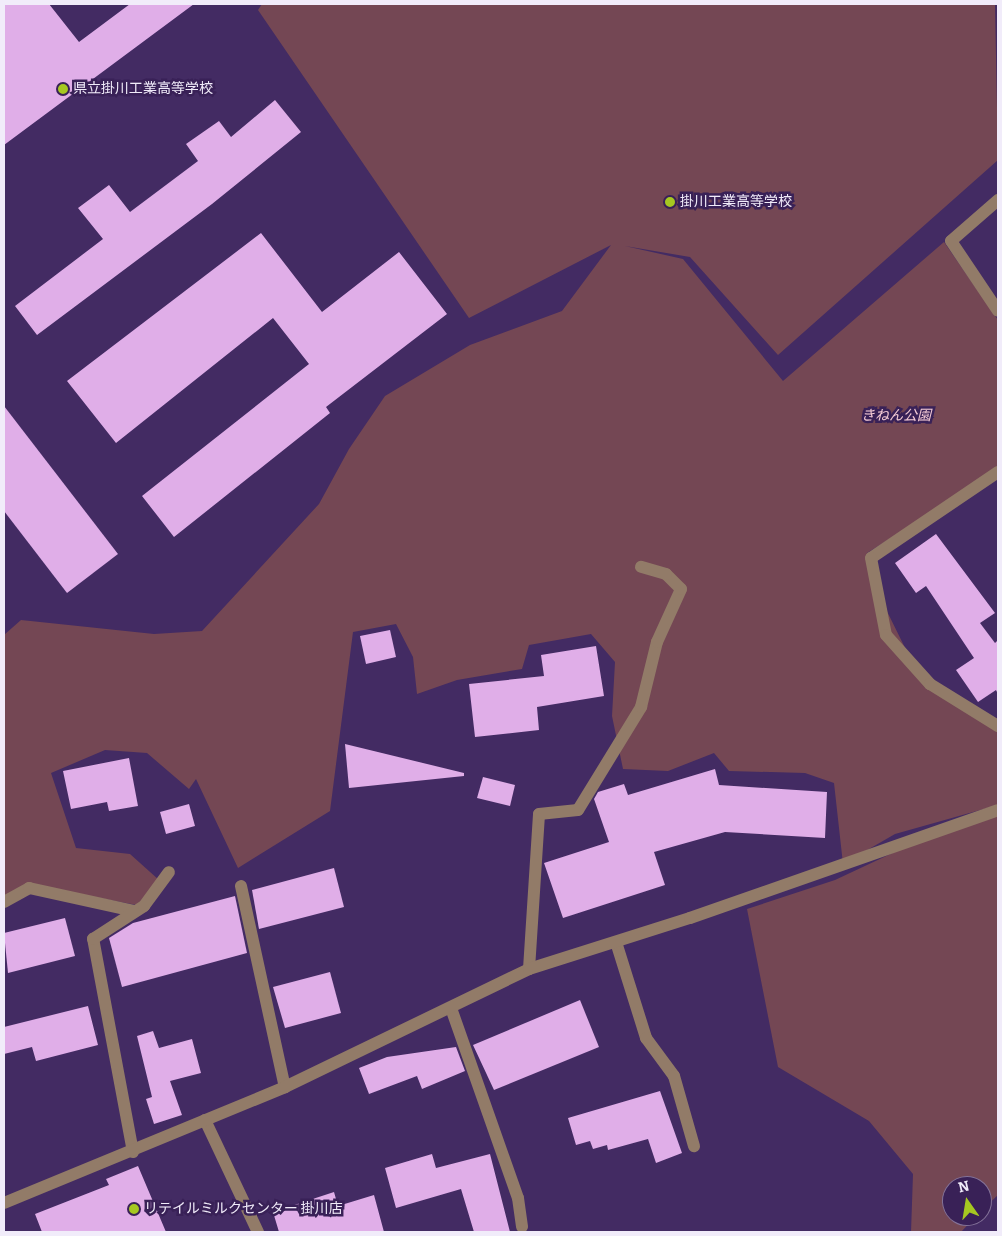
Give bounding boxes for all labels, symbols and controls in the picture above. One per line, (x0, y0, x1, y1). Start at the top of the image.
place label: 県立掛川工業高等学校 (73, 81, 213, 97)
marker: 県立掛川工業高等学校 (57, 83, 69, 95)
place label: 掛川工業高等学校 (680, 194, 792, 210)
marker: 掛川工業高等学校 (664, 196, 676, 208)
park label: きねん公園 (861, 408, 931, 424)
north arrow (942, 1176, 992, 1226)
text: N (957, 1177, 971, 1196)
place label: リテイルミルクセンター 掛川店 (144, 1201, 343, 1217)
marker: リテイルミルクセンター 掛川店 (128, 1203, 140, 1215)

